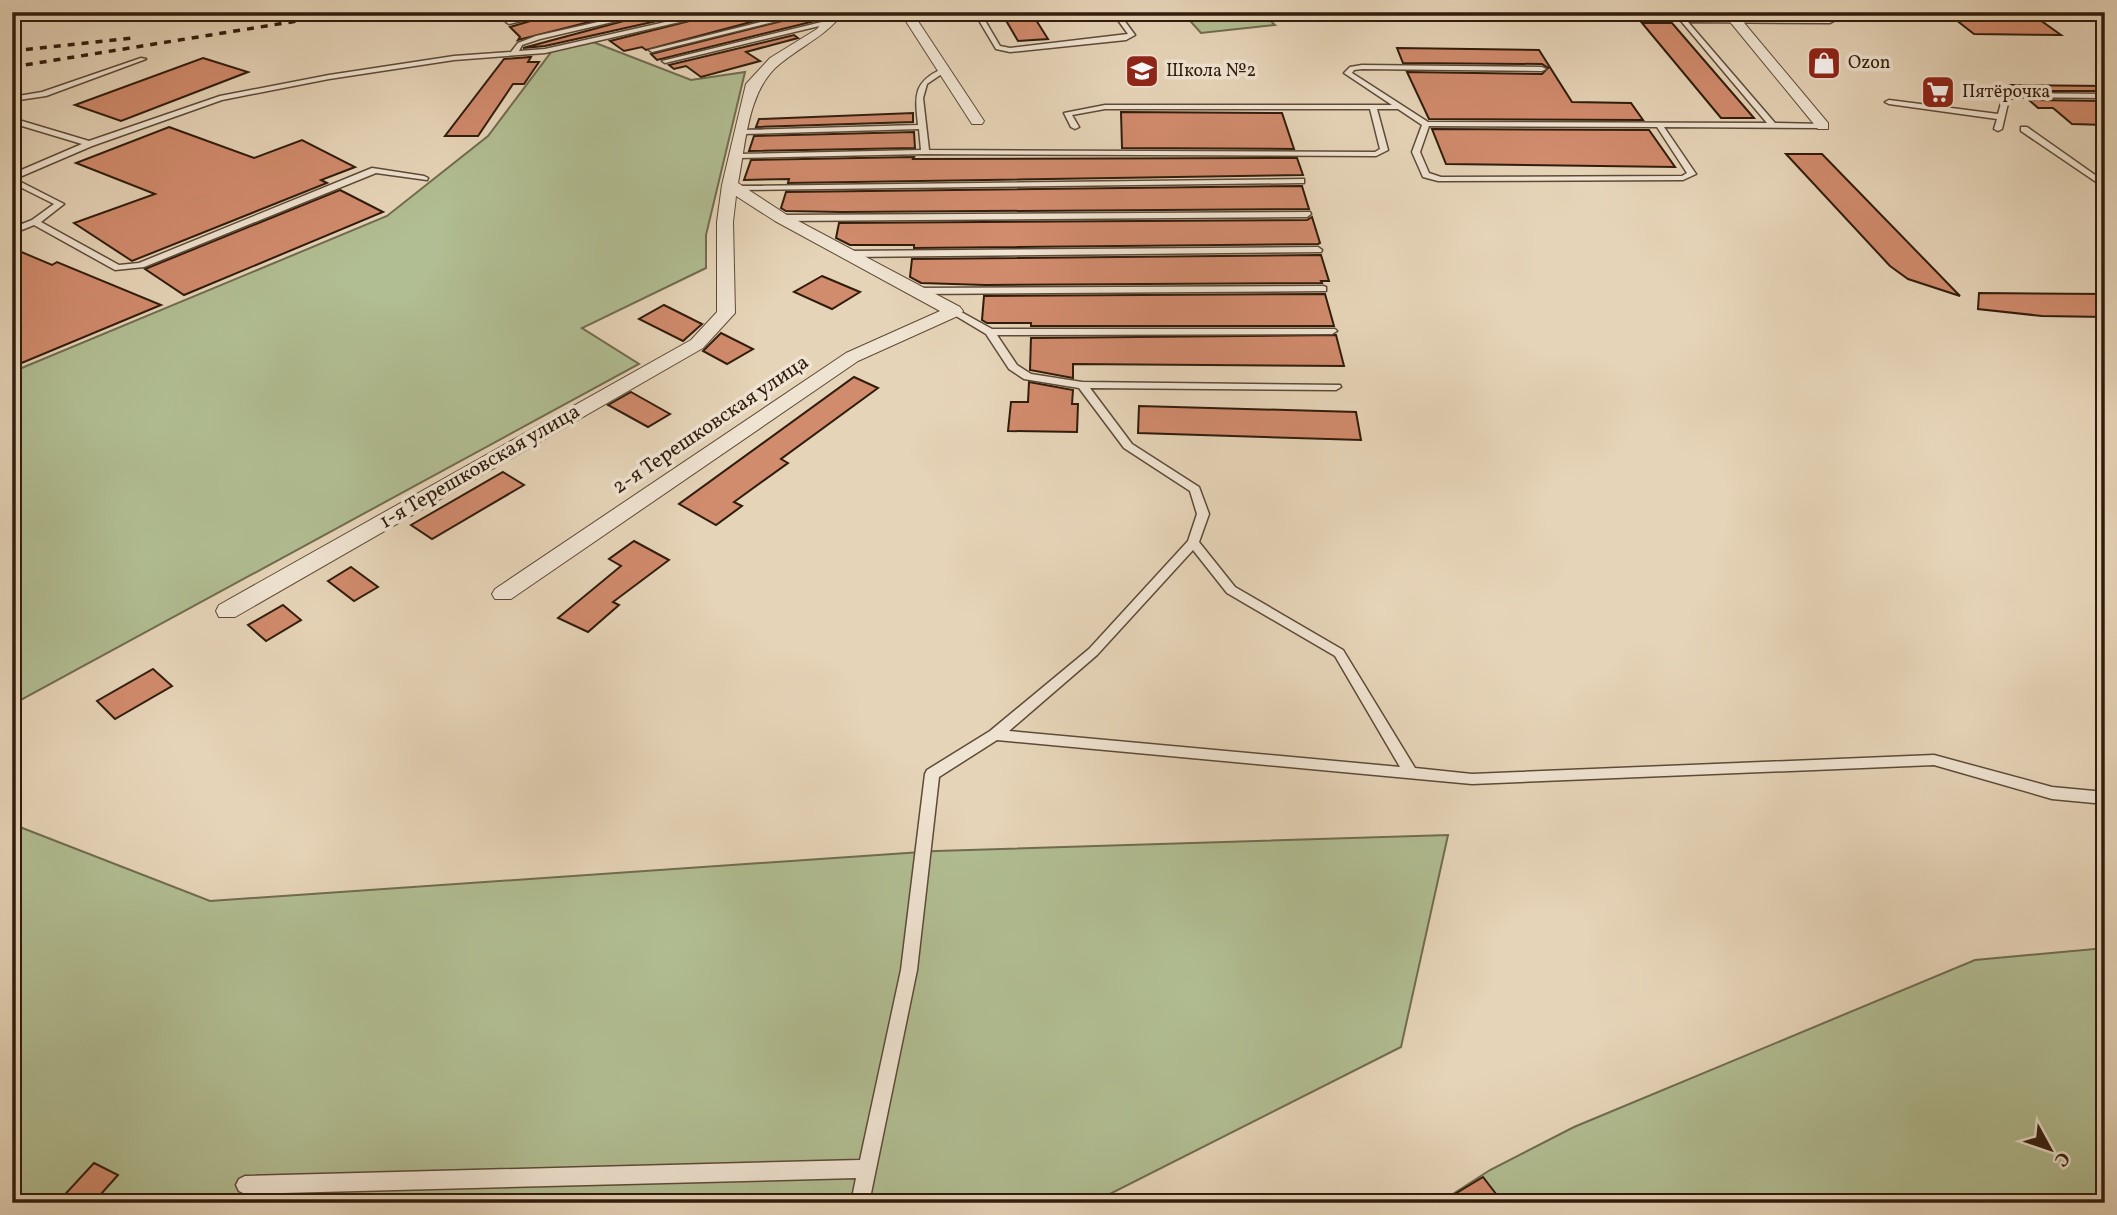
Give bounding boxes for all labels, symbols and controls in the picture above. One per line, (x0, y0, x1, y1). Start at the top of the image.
shop icon: Ozon (1805, 44, 1843, 82)
place label: Ozon (1848, 51, 1891, 76)
school or university icon: Школа №2 (1123, 52, 1161, 90)
place label: Школа №2 (1166, 59, 1256, 84)
supermarket icon: Пятёрочка (1919, 73, 1957, 111)
place label: Пятёрочка (1962, 80, 2050, 105)
street label: 2-я Терешковская улица (607, 348, 815, 502)
street label: 1-я Терешковская улица (374, 398, 586, 536)
north arrow (2016, 1114, 2086, 1184)
text: С (2048, 1146, 2075, 1172)

